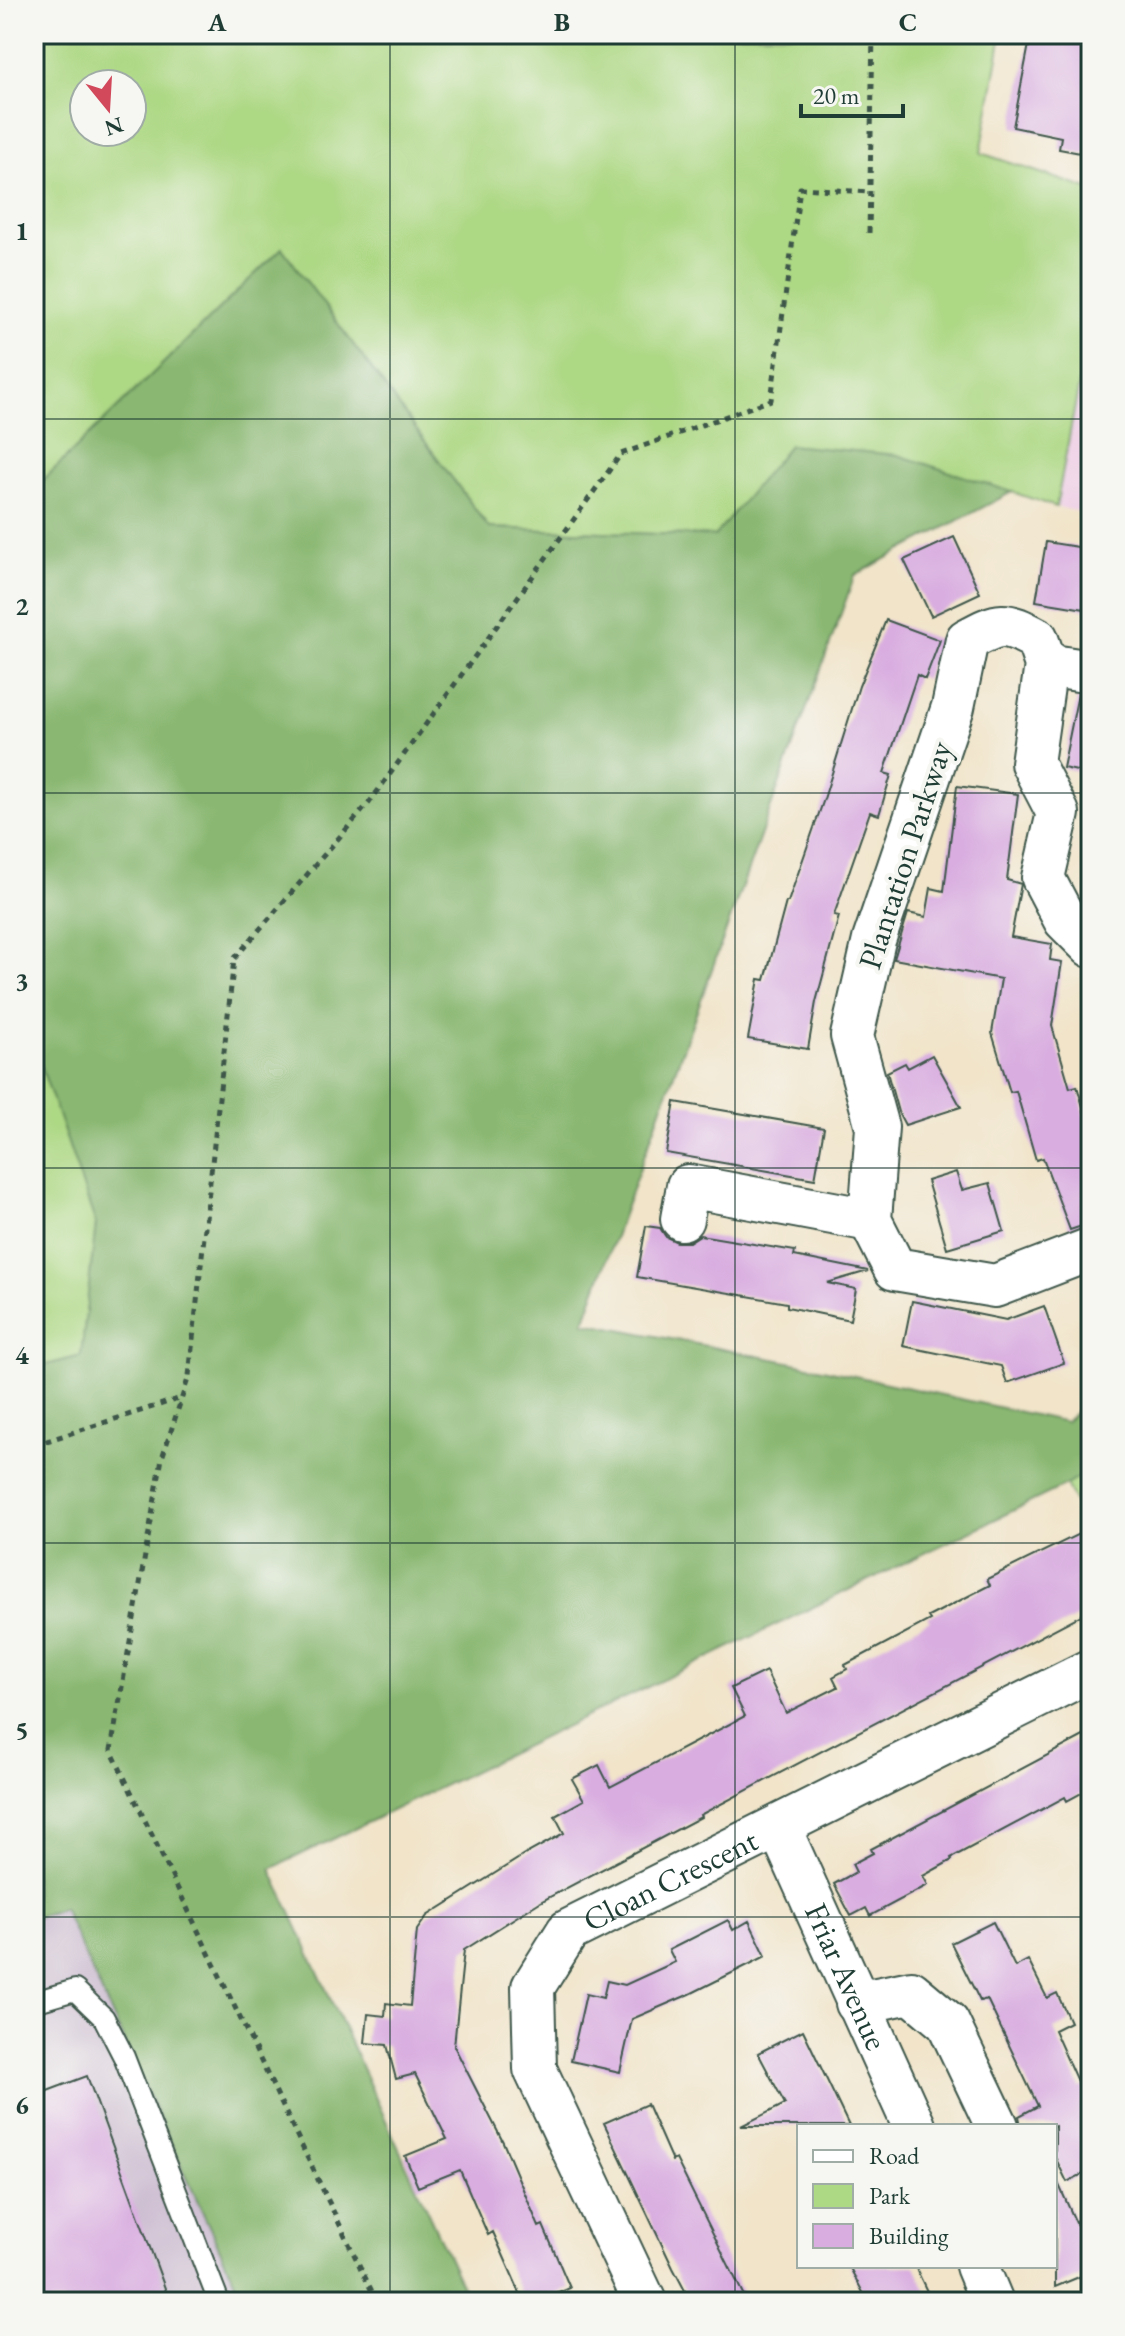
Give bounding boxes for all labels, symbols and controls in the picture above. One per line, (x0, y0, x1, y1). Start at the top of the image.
text: A (207, 5, 227, 39)
text: B (554, 5, 570, 39)
text: C (899, 5, 917, 39)
north arrow (68, 68, 148, 148)
scale bar (801, 68, 903, 118)
text: 20 m (813, 80, 860, 111)
text: N (101, 110, 127, 143)
text: 1 (15, 214, 29, 248)
text: 2 (15, 589, 29, 623)
street label: Plantation Parkway (848, 735, 962, 974)
text: 3 (15, 964, 29, 998)
text: 4 (15, 1338, 29, 1372)
text: 5 (15, 1713, 29, 1747)
street label: Cloan Crescent (576, 1819, 765, 1941)
street label: Friar Avenue (795, 1896, 898, 2057)
text: 6 (15, 2088, 29, 2122)
legend (797, 2124, 1057, 2268)
text: Road (869, 2140, 920, 2171)
text: Park (869, 2180, 911, 2211)
text: Building (869, 2220, 949, 2251)

